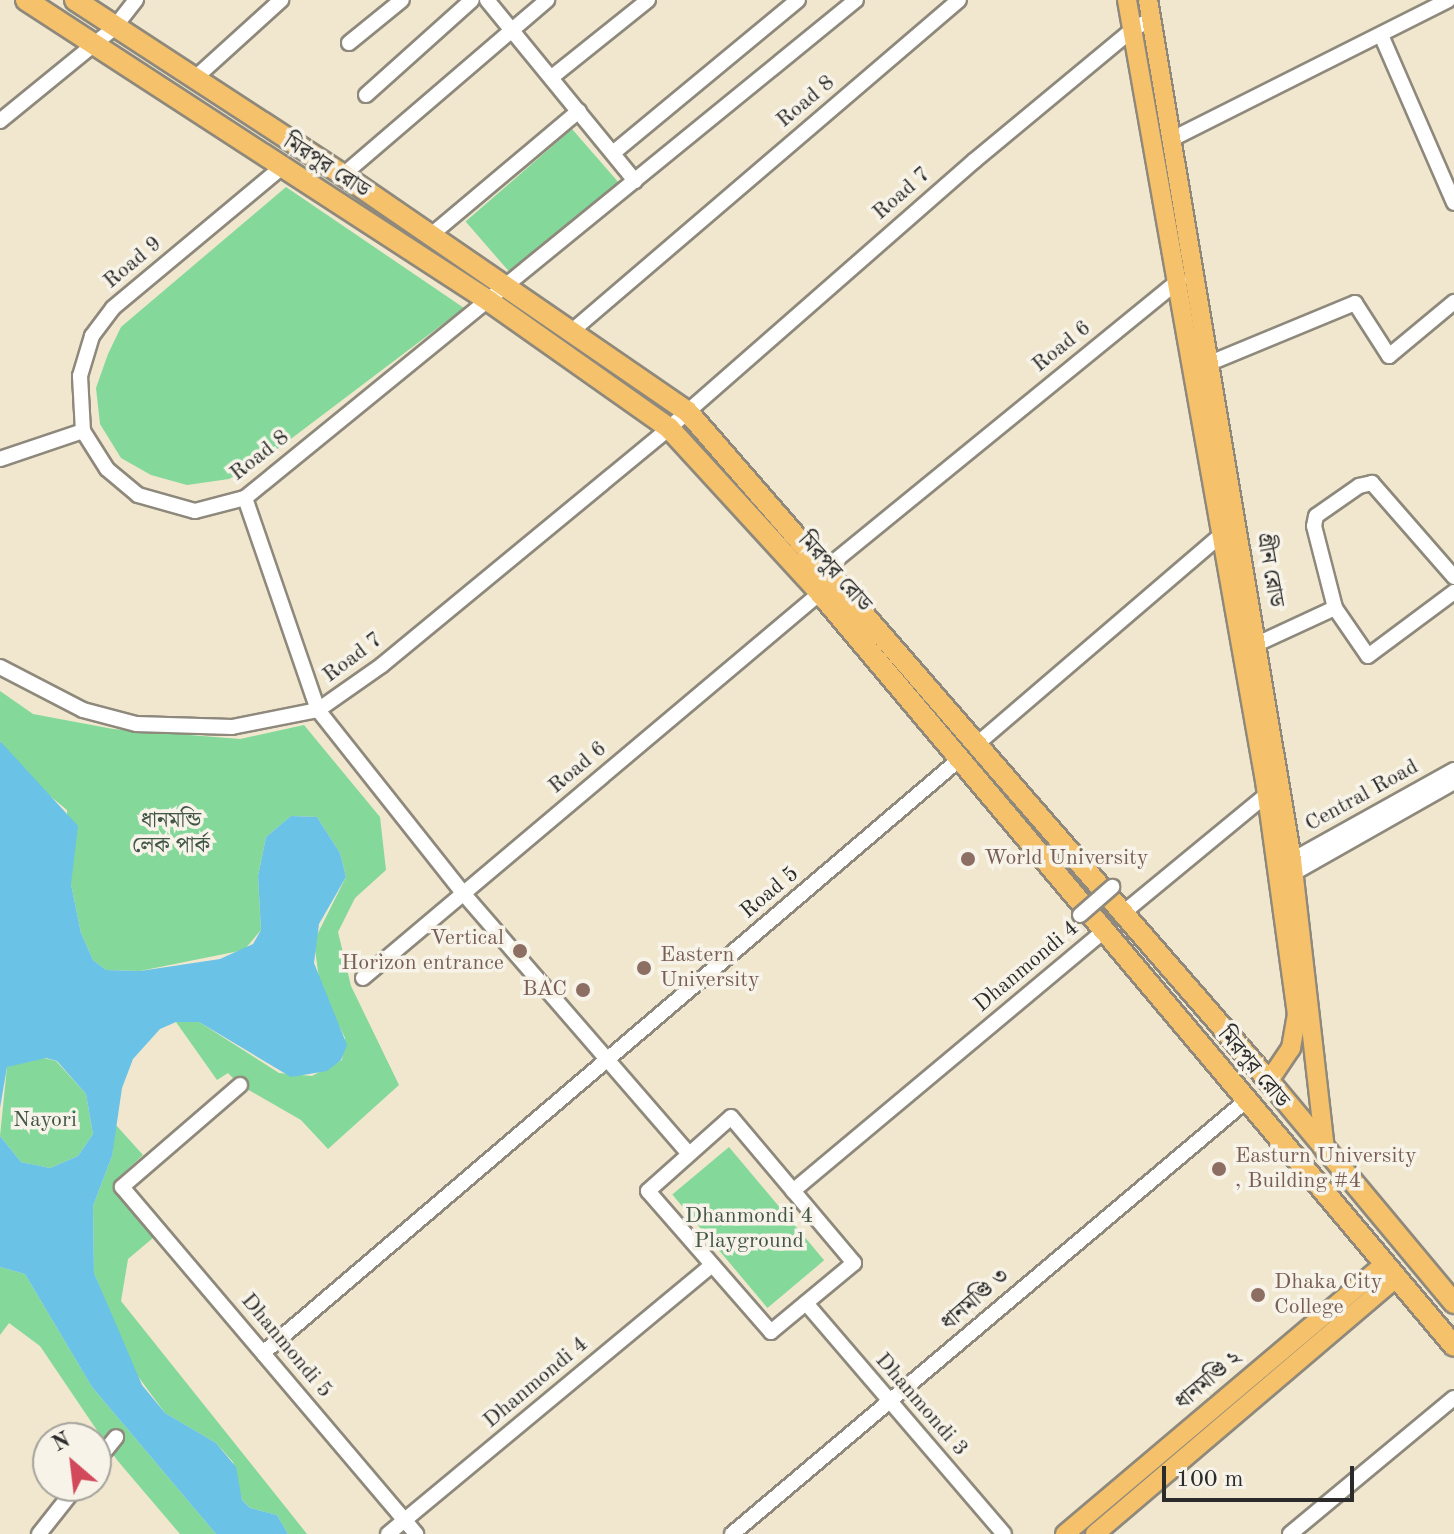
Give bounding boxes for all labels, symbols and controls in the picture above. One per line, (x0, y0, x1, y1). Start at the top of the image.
street label: Road 8 (771, 70, 841, 134)
street label: মিরপুর রোড (278, 130, 374, 204)
street label: Road 7 (868, 162, 936, 226)
street label: Road 9 (98, 231, 168, 295)
street label: Road 6 (1027, 315, 1097, 379)
street label: Road 8 (225, 425, 295, 487)
street label: মিরপুর রোড (792, 528, 876, 618)
street label: গ্রীন রোড (1250, 531, 1288, 609)
street label: Road 7 (318, 627, 388, 689)
street label: Road 6 (543, 736, 613, 800)
street label: Central Road (1301, 754, 1423, 838)
park label: ধানমন্ডি লেক পার্ক (132, 808, 210, 860)
place label: World University (984, 846, 1148, 872)
marker: World University (959, 850, 977, 868)
street label: Road 5 (735, 861, 805, 925)
street label: Dhanmondi 4 (969, 916, 1085, 1018)
place label: Vertical Horizon entrance (341, 925, 504, 976)
marker: Vertical Horizon entrance (511, 942, 529, 960)
place label: Eastern University (660, 942, 760, 994)
marker: Eastern University (635, 959, 653, 977)
place label: BAC (522, 977, 567, 1003)
marker: BAC (574, 981, 592, 999)
street label: মিরপুর রোড (1212, 1022, 1294, 1114)
park label: Nayori (13, 1108, 77, 1134)
place label: Easturn University , Building #4 (1235, 1143, 1417, 1194)
marker: Easturn University , Building #4 (1210, 1160, 1228, 1178)
park label: Dhanmondi 4 Playground (685, 1203, 813, 1254)
street label: ধানমণ্ডি ৩ (937, 1263, 1015, 1337)
place label: Dhaka City College (1274, 1269, 1383, 1320)
marker: Dhaka City College (1249, 1286, 1267, 1304)
street label: Dhanmondi 5 (235, 1288, 337, 1404)
street label: Dhanmondi 4 (478, 1332, 594, 1434)
street label: ধানমণ্ডি ২ (1171, 1346, 1247, 1416)
street label: Dhanmondi 3 (869, 1348, 973, 1462)
north arrow (32, 1422, 112, 1502)
text: N (49, 1429, 74, 1456)
scale bar (1166, 1450, 1358, 1500)
text: 100 m (1176, 1468, 1244, 1492)

